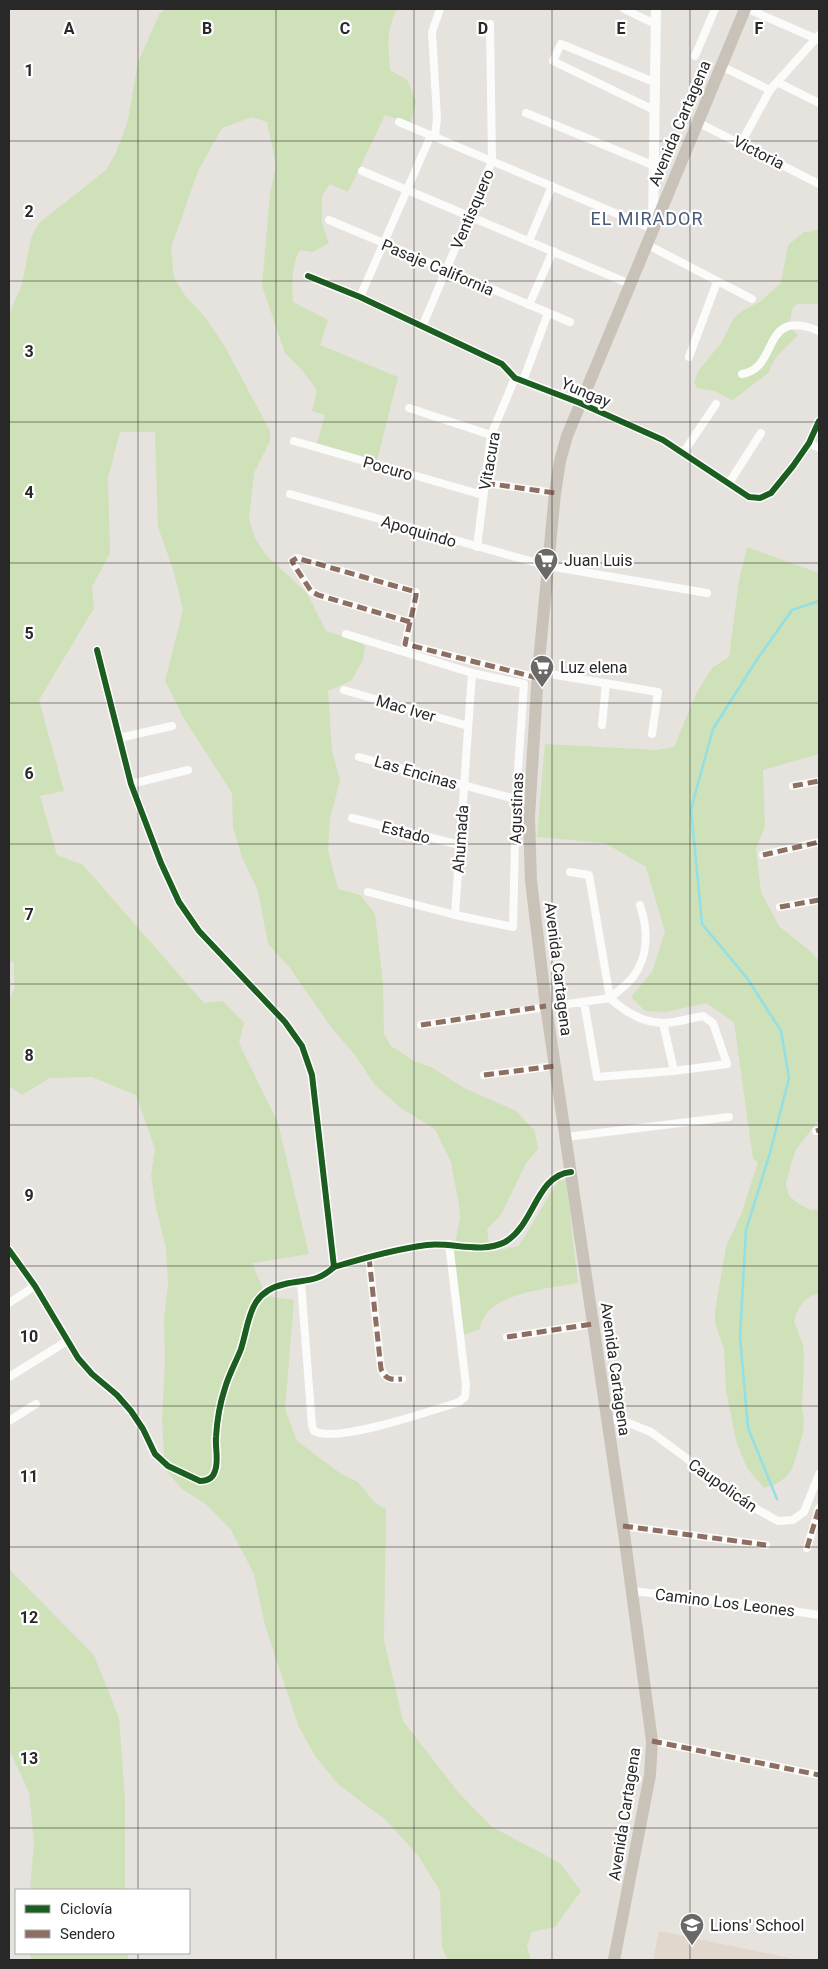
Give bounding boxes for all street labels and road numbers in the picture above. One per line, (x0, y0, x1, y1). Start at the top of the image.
street label: Avenida Cartagena (644, 58, 714, 189)
street label: Victoria (730, 132, 787, 173)
street label: Ventisquero (447, 166, 498, 252)
street label: Pasaje California (379, 235, 497, 300)
street label: Yungay (558, 374, 614, 412)
street label: Vitacura (475, 430, 504, 492)
street label: Pocuro (361, 452, 415, 485)
street label: Apoquindo (379, 512, 459, 551)
street label: Mac Iver (374, 691, 438, 726)
street label: Las Encinas (372, 752, 460, 793)
street label: Agustinas (506, 772, 527, 844)
street label: Ahumada (449, 804, 472, 874)
street label: Estado (380, 817, 432, 848)
street label: Avenida Cartagena (541, 901, 576, 1037)
street label: Avenida Cartagena (597, 1301, 634, 1437)
street label: Caupolicán (685, 1455, 761, 1516)
street label: Camino Los Leones (654, 1584, 796, 1621)
street label: Avenida Cartagena (605, 1746, 644, 1882)

